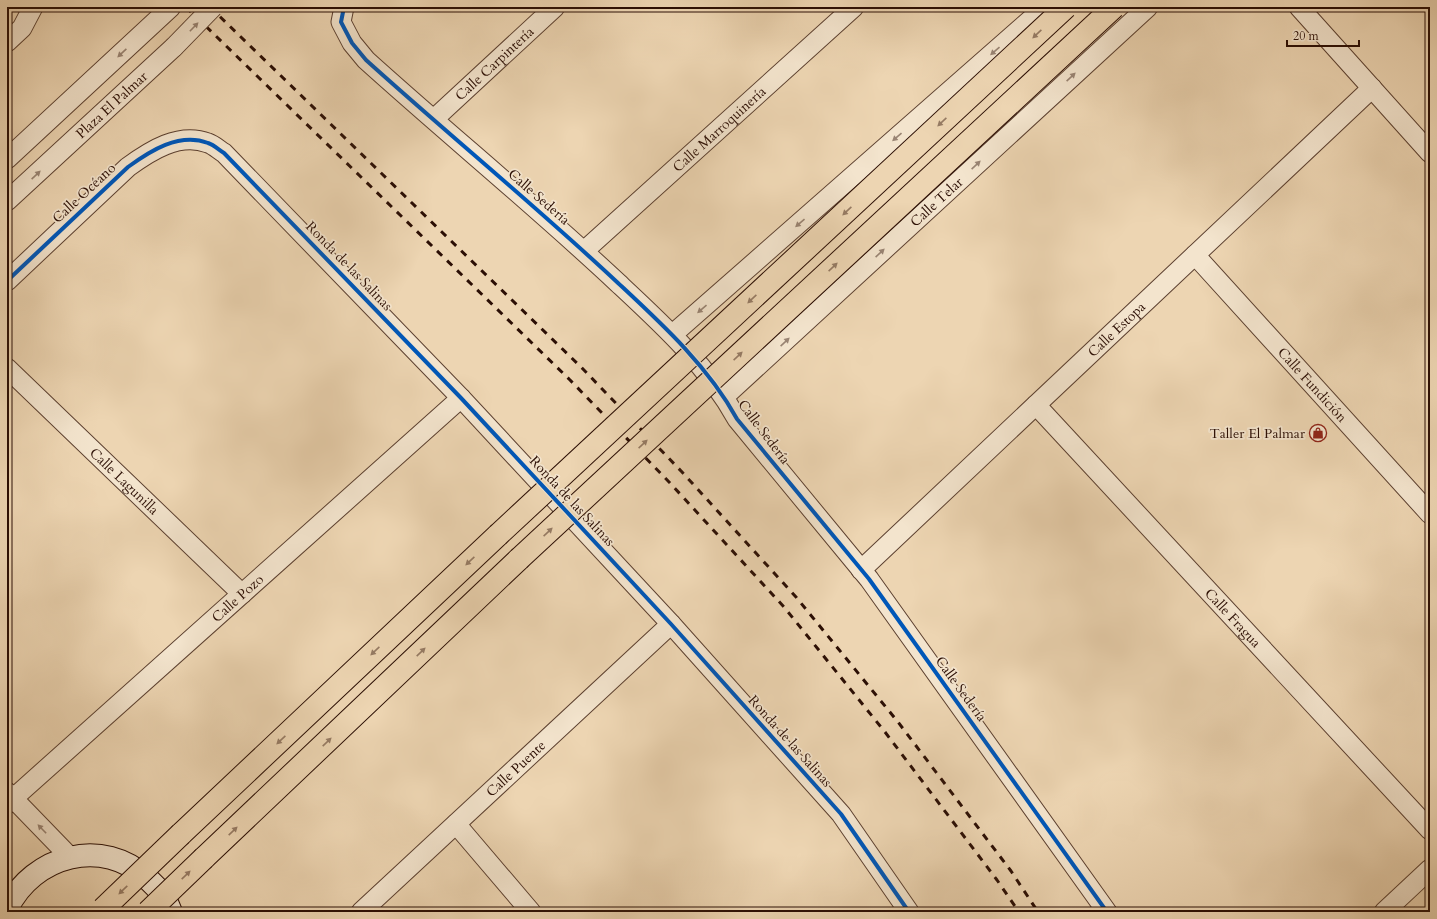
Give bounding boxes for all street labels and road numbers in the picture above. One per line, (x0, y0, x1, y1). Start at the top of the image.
street label: Calle Carpintería (451, 22, 538, 105)
street label: Plaza El Palmar (72, 66, 152, 143)
street label: Calle Marroquinería (668, 82, 770, 176)
street label: Calle Océano (48, 158, 120, 227)
street label: Calle Sedería (504, 165, 574, 229)
street label: Calle Telar (906, 172, 967, 231)
street label: Ronda de las Salinas (301, 217, 397, 315)
street label: Calle Estopa (1083, 297, 1149, 361)
street label: Calle Fundición (1274, 343, 1352, 426)
street label: Calle Sedería (733, 396, 795, 468)
street label: Calle Lagunilla (86, 443, 163, 519)
street label: Ronda de las Salinas (525, 452, 619, 551)
street label: Calle Pozo (207, 569, 268, 626)
street label: Calle Fragua (1201, 584, 1266, 652)
street label: Calle Sedería (931, 653, 991, 725)
street label: Ronda de las Salinas (744, 691, 837, 791)
street label: Calle Puente (482, 736, 550, 801)

